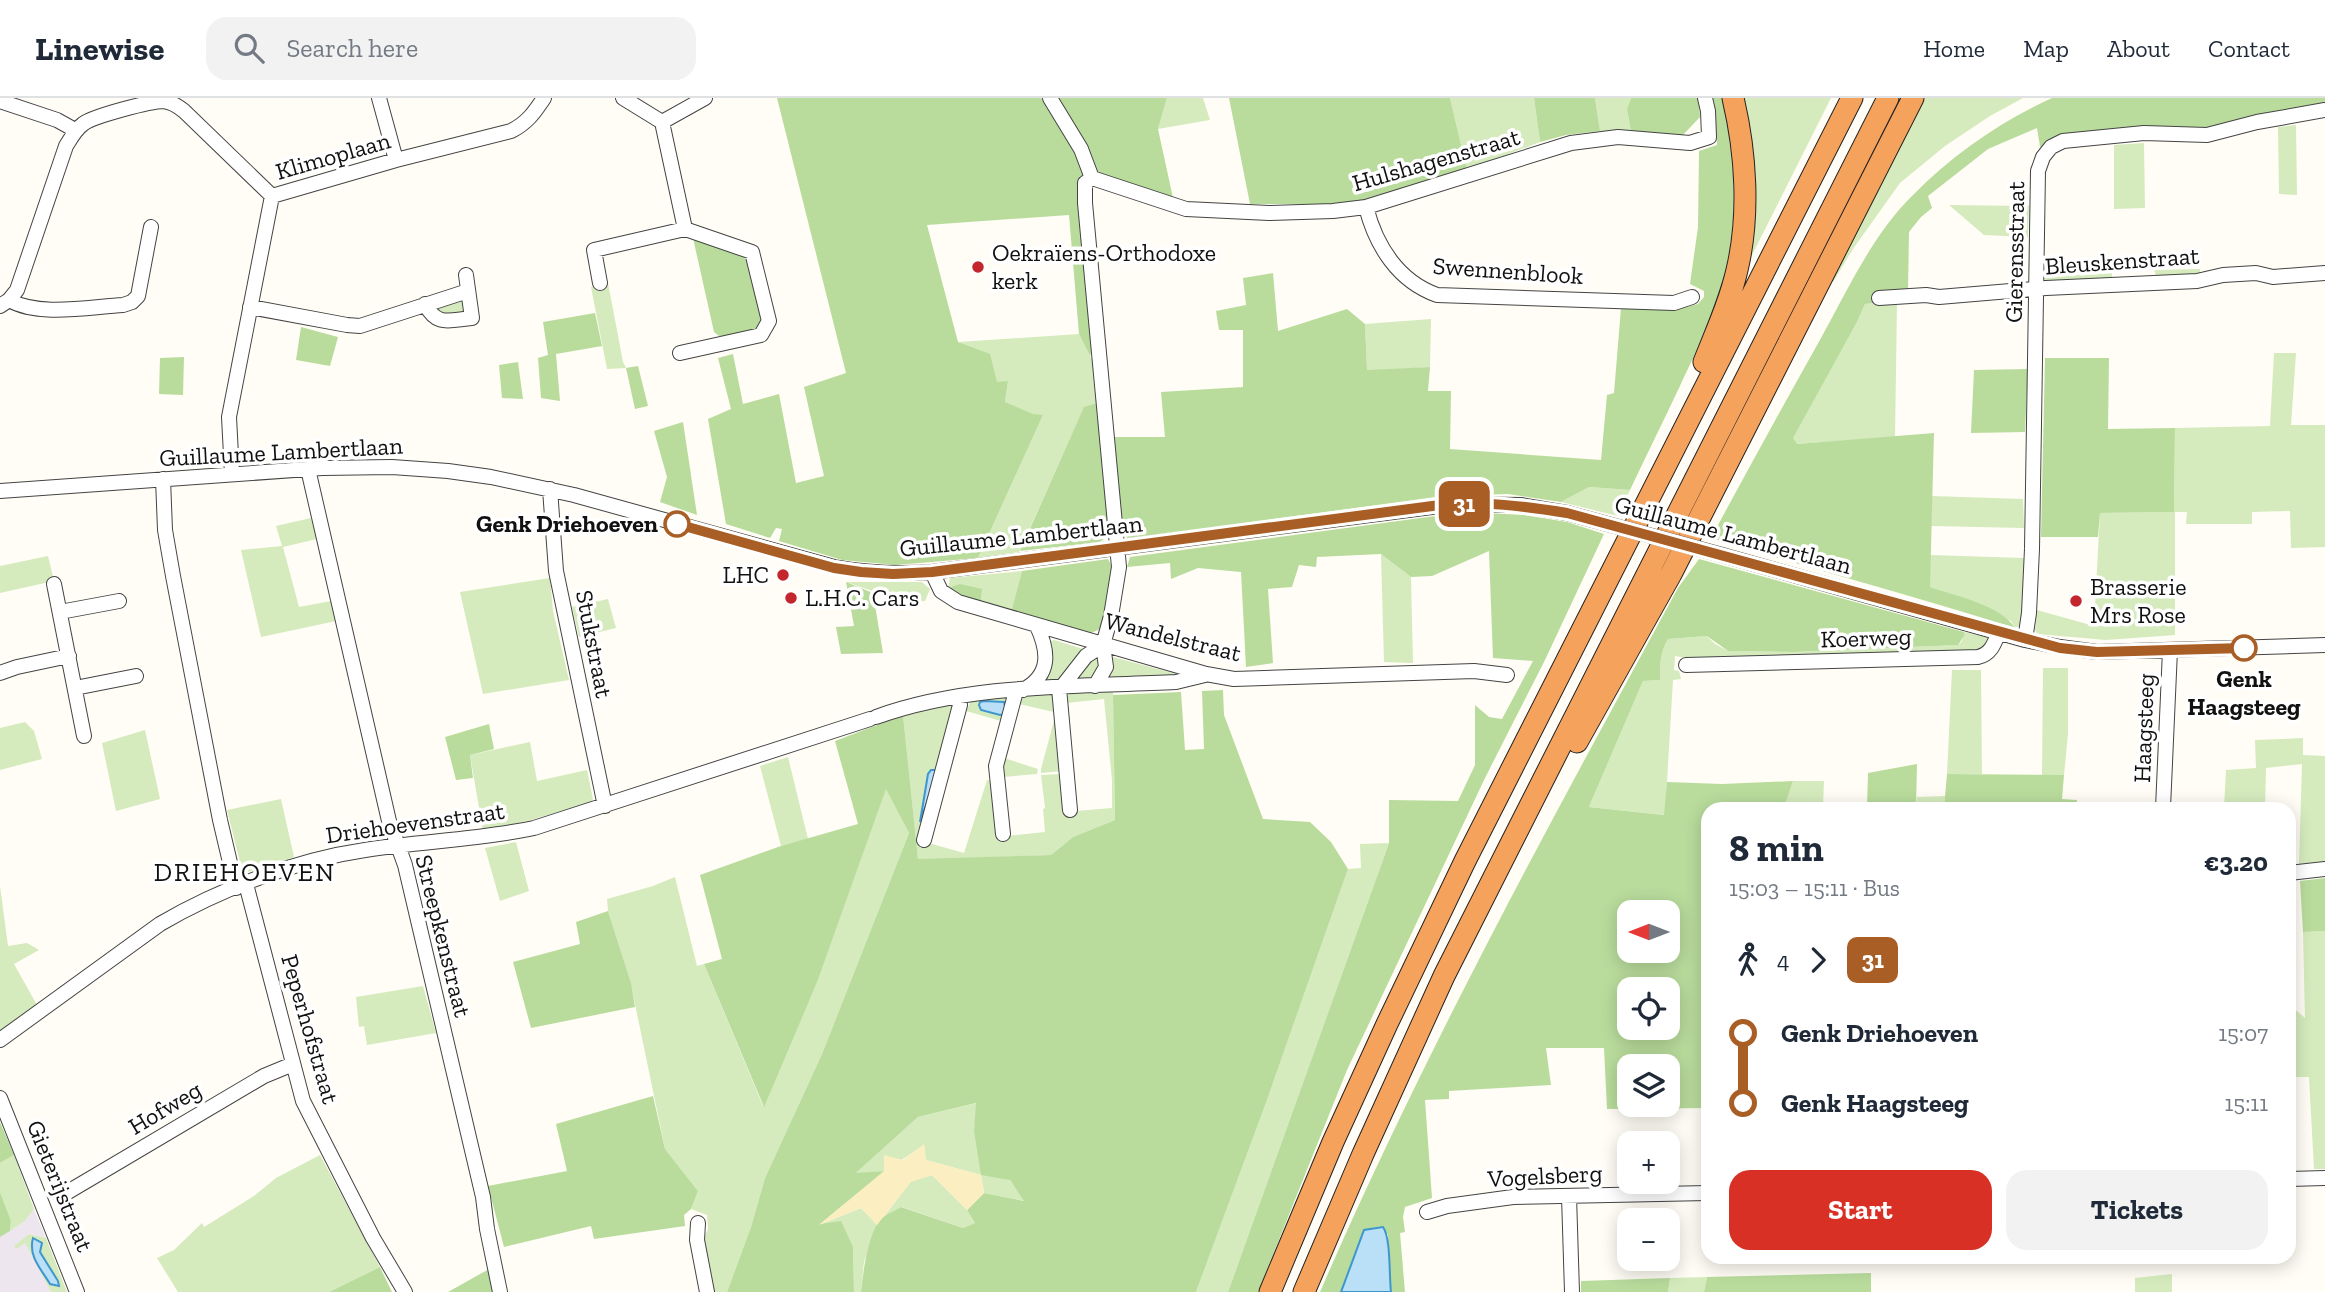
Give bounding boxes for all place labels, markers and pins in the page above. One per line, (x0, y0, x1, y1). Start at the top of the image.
place label: Oekraïens-Orthodoxe kerk (992, 238, 1216, 295)
marker: Oekraïens-Orthodoxe kerk (970, 259, 986, 275)
place label: Genk Driehoeven (476, 509, 658, 538)
marker: Genk Driehoeven (664, 511, 690, 537)
place label: LHC (723, 560, 769, 589)
marker: LHC (775, 567, 791, 583)
place label: Brasserie Mrs Rose (2090, 572, 2187, 629)
place label: L.H.C. Cars (805, 583, 919, 612)
marker: L.H.C. Cars (783, 590, 799, 606)
marker: Brasserie Mrs Rose (2068, 593, 2084, 609)
marker: Genk Haagsteeg (2231, 635, 2257, 661)
place label: Genk Haagsteeg (2187, 664, 2301, 721)

